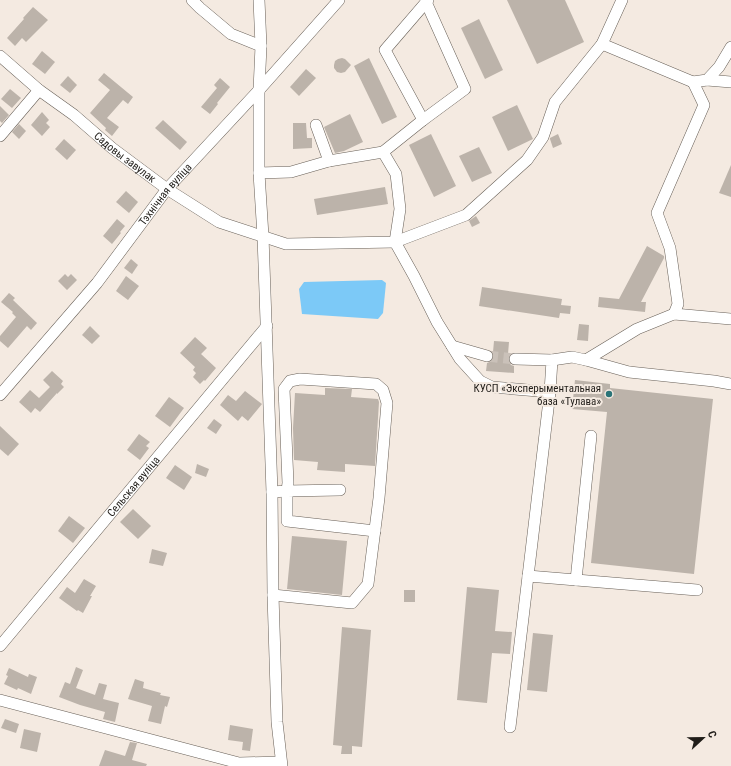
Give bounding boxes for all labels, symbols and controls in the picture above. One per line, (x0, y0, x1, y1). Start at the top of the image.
street label: Садовы завулак (92, 129, 159, 185)
street label: Тэхнічная вуліца (136, 161, 194, 228)
place label: КУСП «Эксперыментальная база «Тулава» (474, 382, 601, 408)
marker: КУСП «Эксперыментальная база «Тулава» (604, 389, 614, 399)
street label: Сельская вуліца (104, 453, 162, 519)
north arrow (683, 718, 723, 758)
text: С (705, 729, 719, 740)

